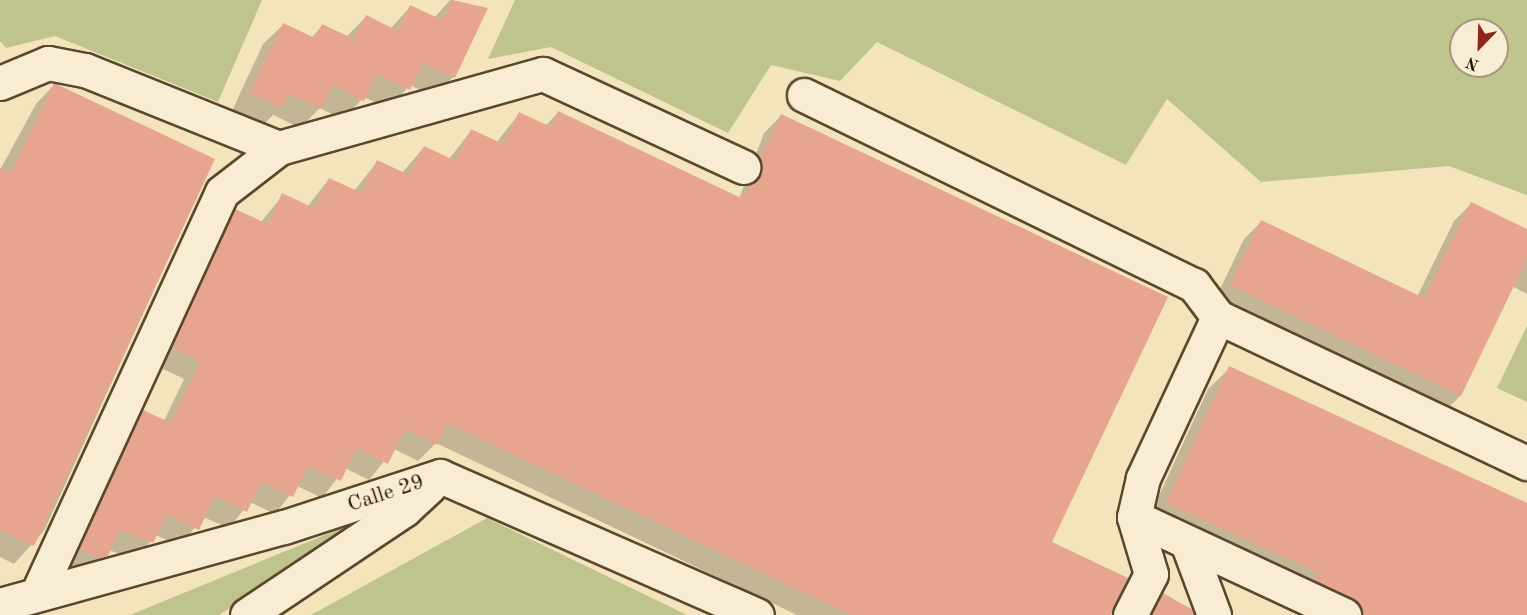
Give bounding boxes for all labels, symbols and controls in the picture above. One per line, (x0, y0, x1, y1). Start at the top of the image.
north arrow (1449, 18, 1509, 78)
text: N (1464, 53, 1482, 72)
street label: Calle 29 (344, 469, 428, 519)

